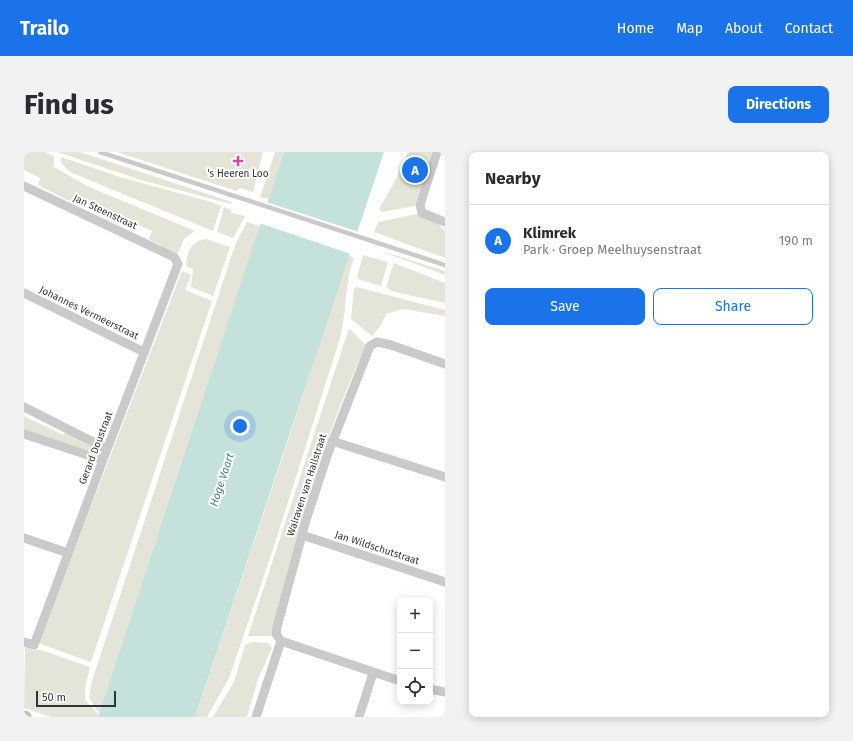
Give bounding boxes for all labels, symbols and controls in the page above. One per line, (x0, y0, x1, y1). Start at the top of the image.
text: Trailo (20, 17, 69, 40)
text: Home (617, 20, 654, 37)
text: Map (676, 20, 703, 37)
text: About (725, 20, 763, 37)
text: Contact (785, 20, 833, 37)
button: Directions (728, 86, 829, 123)
text: Find us (24, 88, 114, 121)
marker: 's Heeren Loo (232, 155, 244, 167)
pin: A (402, 155, 428, 185)
place label: 's Heeren Loo (207, 168, 269, 180)
text: Nearby (485, 168, 540, 189)
street label: Jan Steenstraat (71, 192, 139, 232)
text: Klimrek (523, 224, 576, 242)
text: A (494, 233, 502, 248)
text: 190 m (779, 233, 813, 248)
text: Park · Groep Meelhuysenstraat (523, 242, 702, 257)
street label: Johannes Vermeerstraat (38, 284, 141, 342)
button: Save (485, 288, 645, 325)
button: Share (653, 288, 813, 325)
street label: Gerard Doustraat (77, 409, 116, 486)
your location (230, 416, 250, 436)
street label: Walraven van Hallstraat (285, 432, 329, 538)
water label: Hoge Vaart (207, 452, 237, 508)
street label: Jan Wildschutstraat (333, 529, 421, 567)
map controls (397, 597, 433, 705)
button: + (397, 597, 433, 633)
button: − (397, 633, 433, 669)
button: locate (397, 669, 433, 705)
scale bar (36, 689, 116, 708)
text: 50 m (42, 691, 66, 704)

